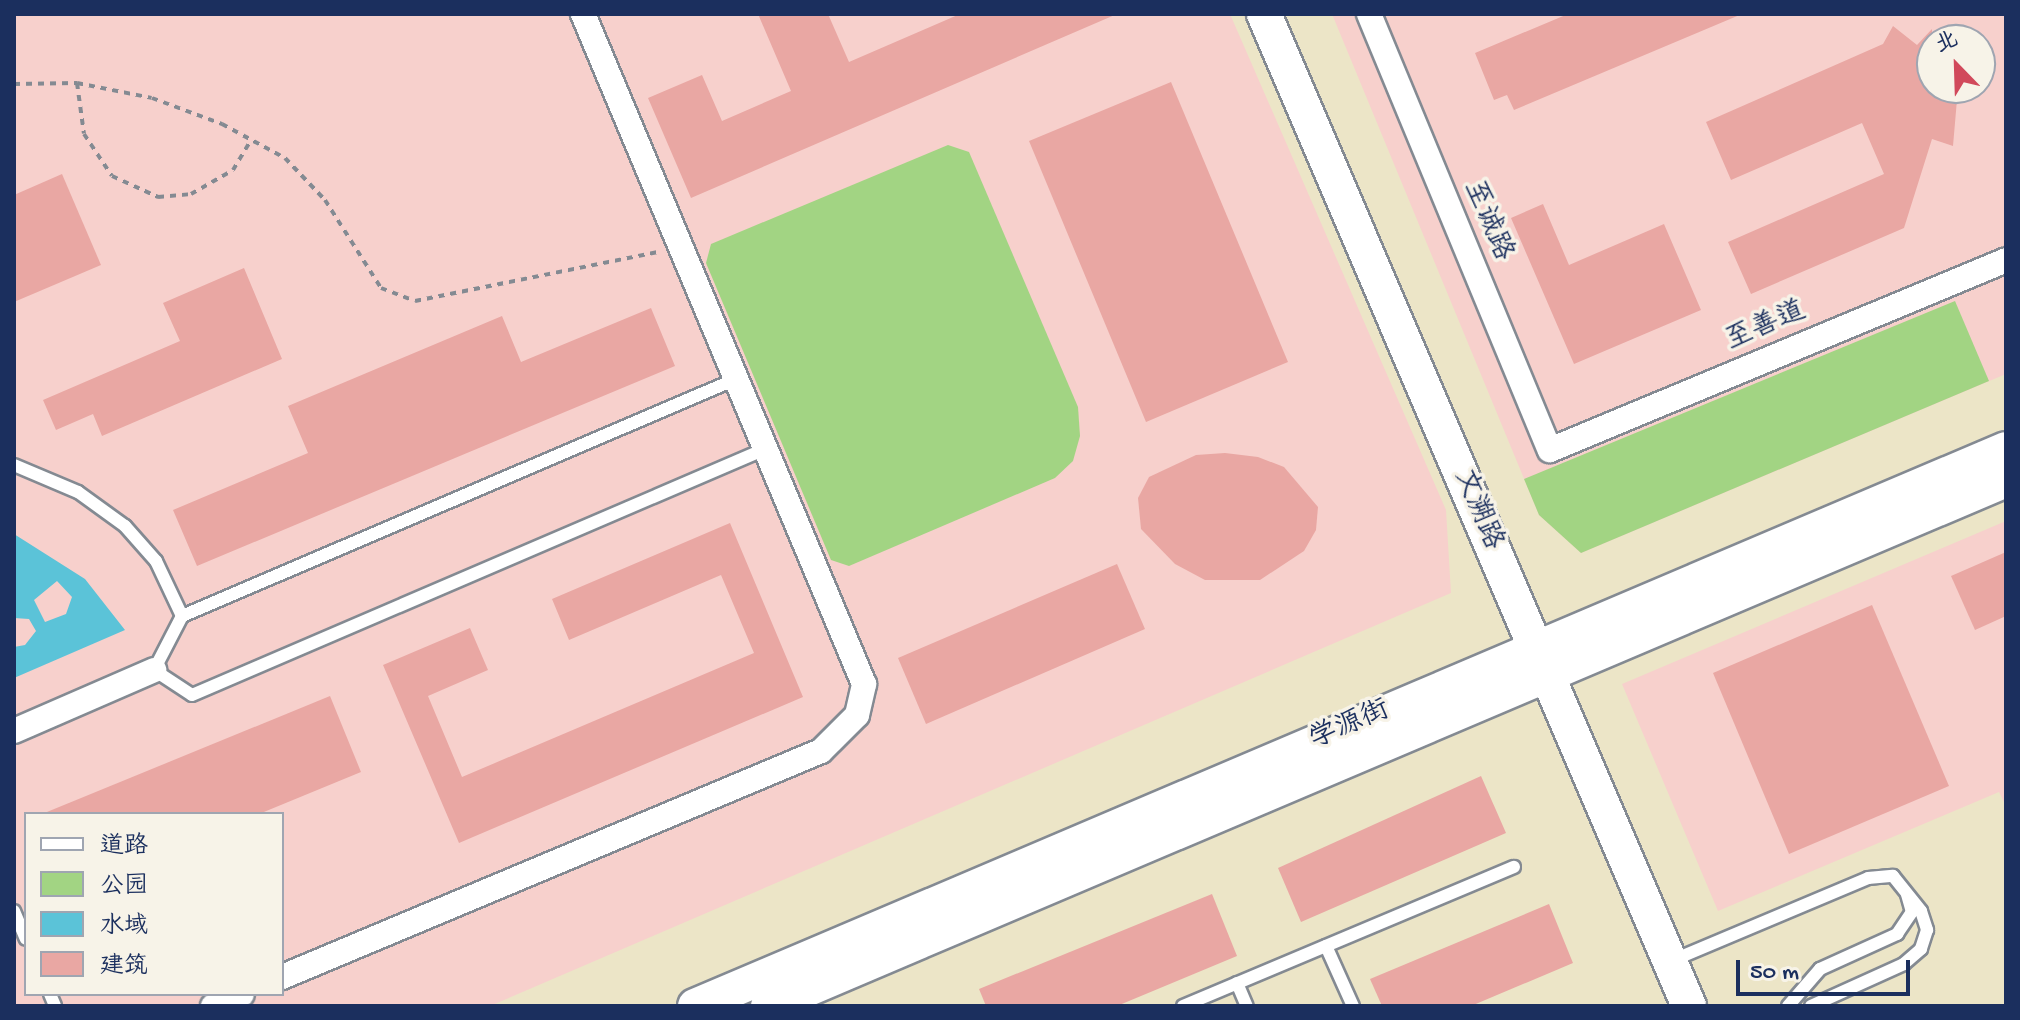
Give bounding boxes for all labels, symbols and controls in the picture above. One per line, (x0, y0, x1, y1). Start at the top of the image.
north arrow (1916, 24, 1996, 104)
text: 北 (1932, 27, 1963, 60)
street label: 至诚路 (1455, 176, 1519, 266)
street label: 至善道 (1721, 295, 1811, 359)
street label: 文溯路 (1445, 465, 1509, 555)
street label: 学源街 (1305, 694, 1395, 758)
legend (24, 812, 284, 996)
text: 道路 (100, 833, 148, 862)
text: 公园 (100, 873, 148, 902)
text: 水域 (100, 913, 148, 942)
scale bar (1740, 944, 1914, 994)
text: 建筑 (100, 953, 148, 982)
text: 50 m (1750, 959, 1799, 988)

